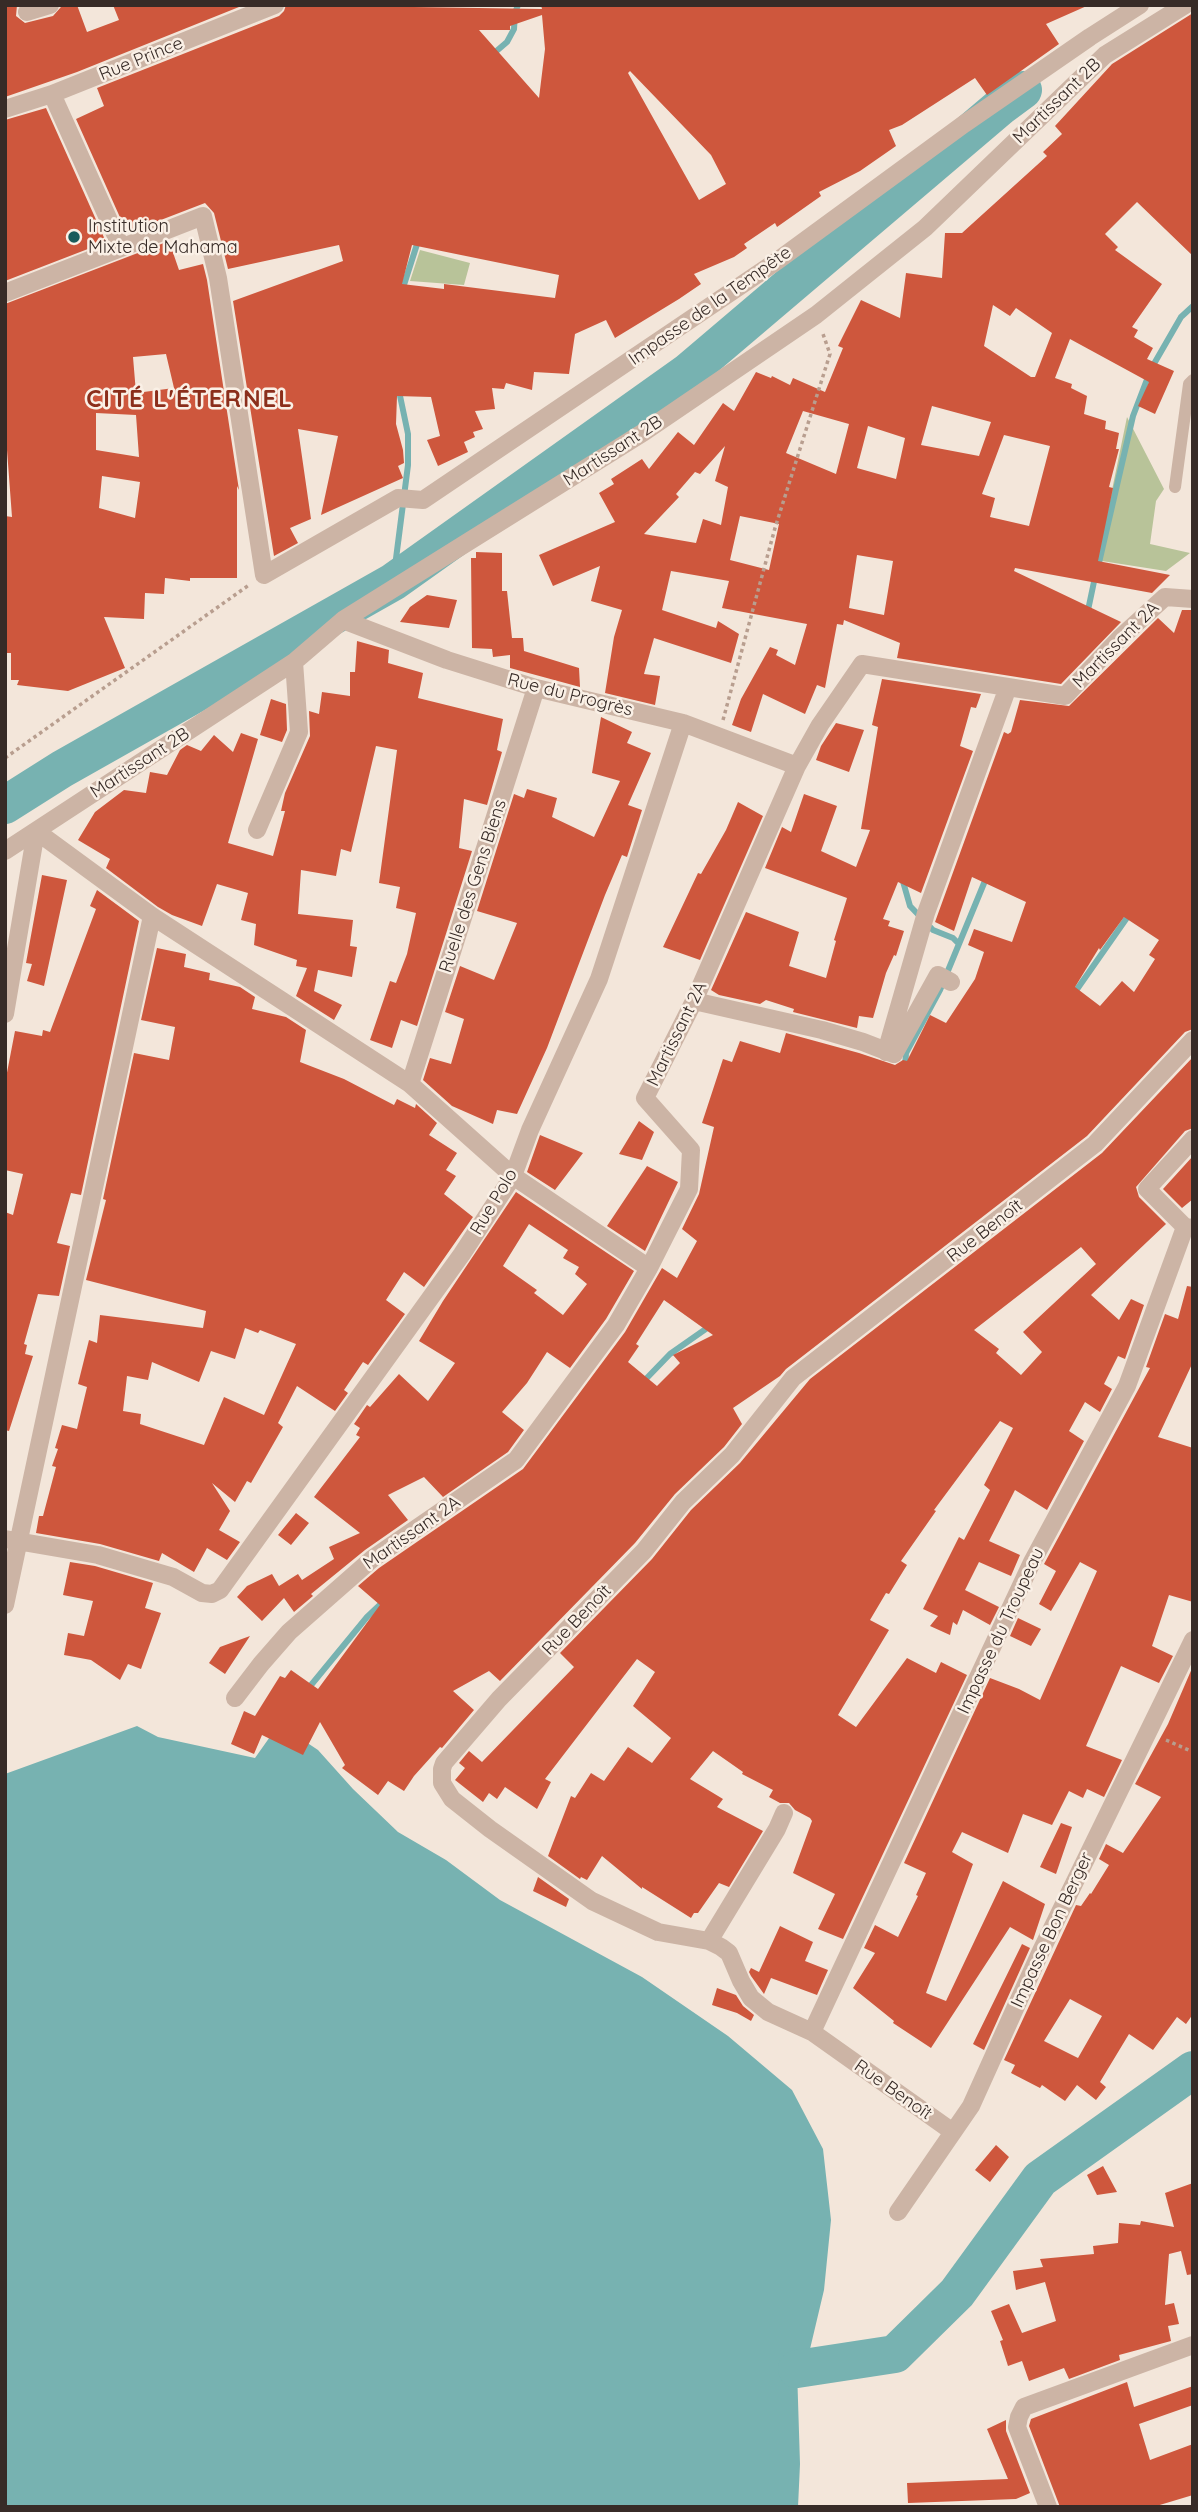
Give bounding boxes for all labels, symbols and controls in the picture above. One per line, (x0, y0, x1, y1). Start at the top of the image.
street label: Rue Prince (96, 32, 186, 86)
street label: Martissant 2B (1009, 54, 1105, 148)
place label: Institution Mixte de Mahama (88, 216, 238, 258)
marker: Institution Mixte de Mahama (66, 229, 82, 245)
street label: Impasse de la Tempête (625, 242, 795, 370)
district label: CITÉ L'ÉTERNEL (88, 386, 292, 414)
street label: Martissant 2B (559, 411, 667, 491)
street label: Martissant 2A (1068, 597, 1164, 693)
street label: Rue du Progrès (505, 669, 635, 721)
street label: Martissant 2B (86, 723, 194, 803)
street label: Ruelle des Gens Biens (435, 797, 511, 975)
street label: Martissant 2A (642, 978, 712, 1090)
street label: Rue Polo (466, 1165, 522, 1239)
street label: Rue Benoît (943, 1195, 1027, 1267)
street label: Martissant 2A (359, 1492, 465, 1574)
street label: Impasse du Troupeau (953, 1545, 1049, 1717)
street label: Rue Benoît (538, 1580, 616, 1660)
street label: Impasse Bon Berger (1006, 1849, 1098, 2011)
street label: Rue Benoît (850, 2055, 936, 2125)

